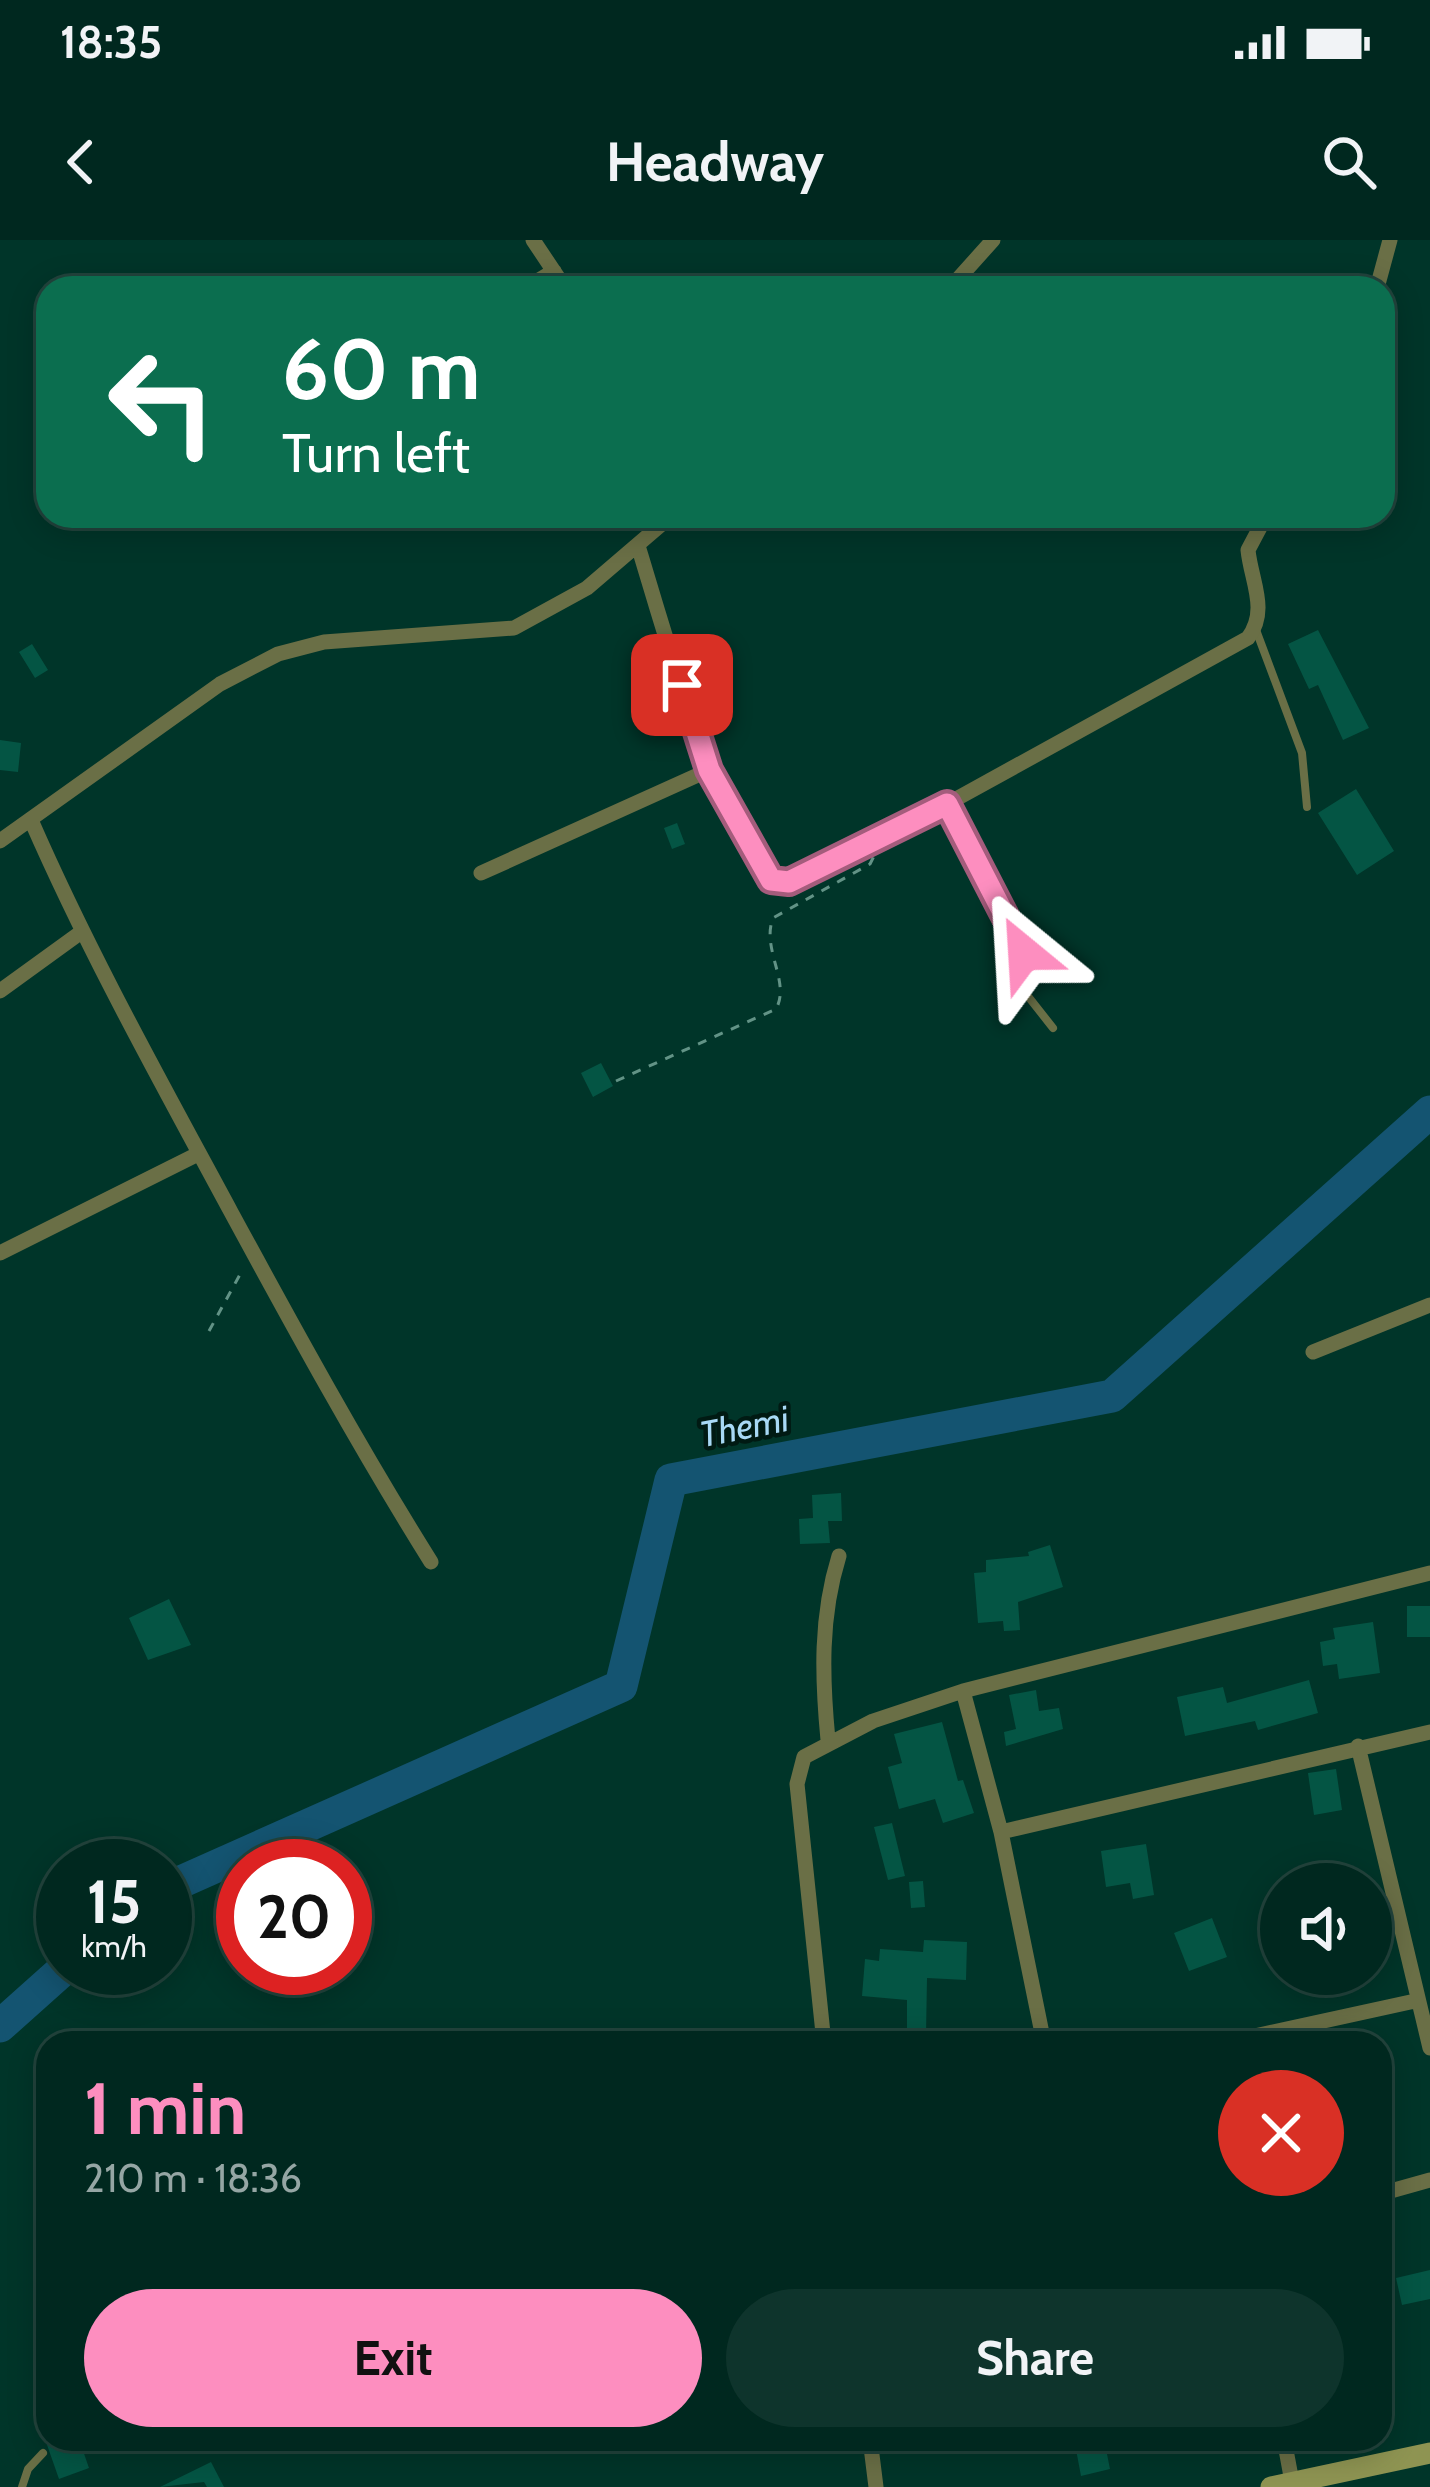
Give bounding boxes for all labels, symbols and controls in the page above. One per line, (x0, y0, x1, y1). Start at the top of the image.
text: 18:35 (60, 15, 162, 69)
icon: back (48, 129, 114, 195)
text: Headway (606, 129, 824, 195)
icon: search (1316, 129, 1382, 195)
text: 60 m (282, 318, 480, 420)
icon: left (84, 324, 240, 480)
text: Turn left (282, 420, 470, 486)
pin (631, 634, 733, 736)
icon: arrive (649, 652, 715, 718)
position arrow (961, 890, 1087, 1016)
water label: Themi (696, 1396, 794, 1456)
speed limit sign: 20 (216, 1839, 372, 1995)
map controls (1260, 1863, 1392, 1995)
button: sound (1260, 1863, 1392, 1995)
text: 15 (87, 1865, 141, 1938)
text: km/h (81, 1928, 147, 1965)
text: 1 min (84, 2065, 246, 2152)
button: close (1218, 2070, 1344, 2196)
text: 210 m · 18:36 (84, 2154, 302, 2202)
button: Exit (84, 2289, 702, 2427)
button: Share (726, 2289, 1344, 2427)

